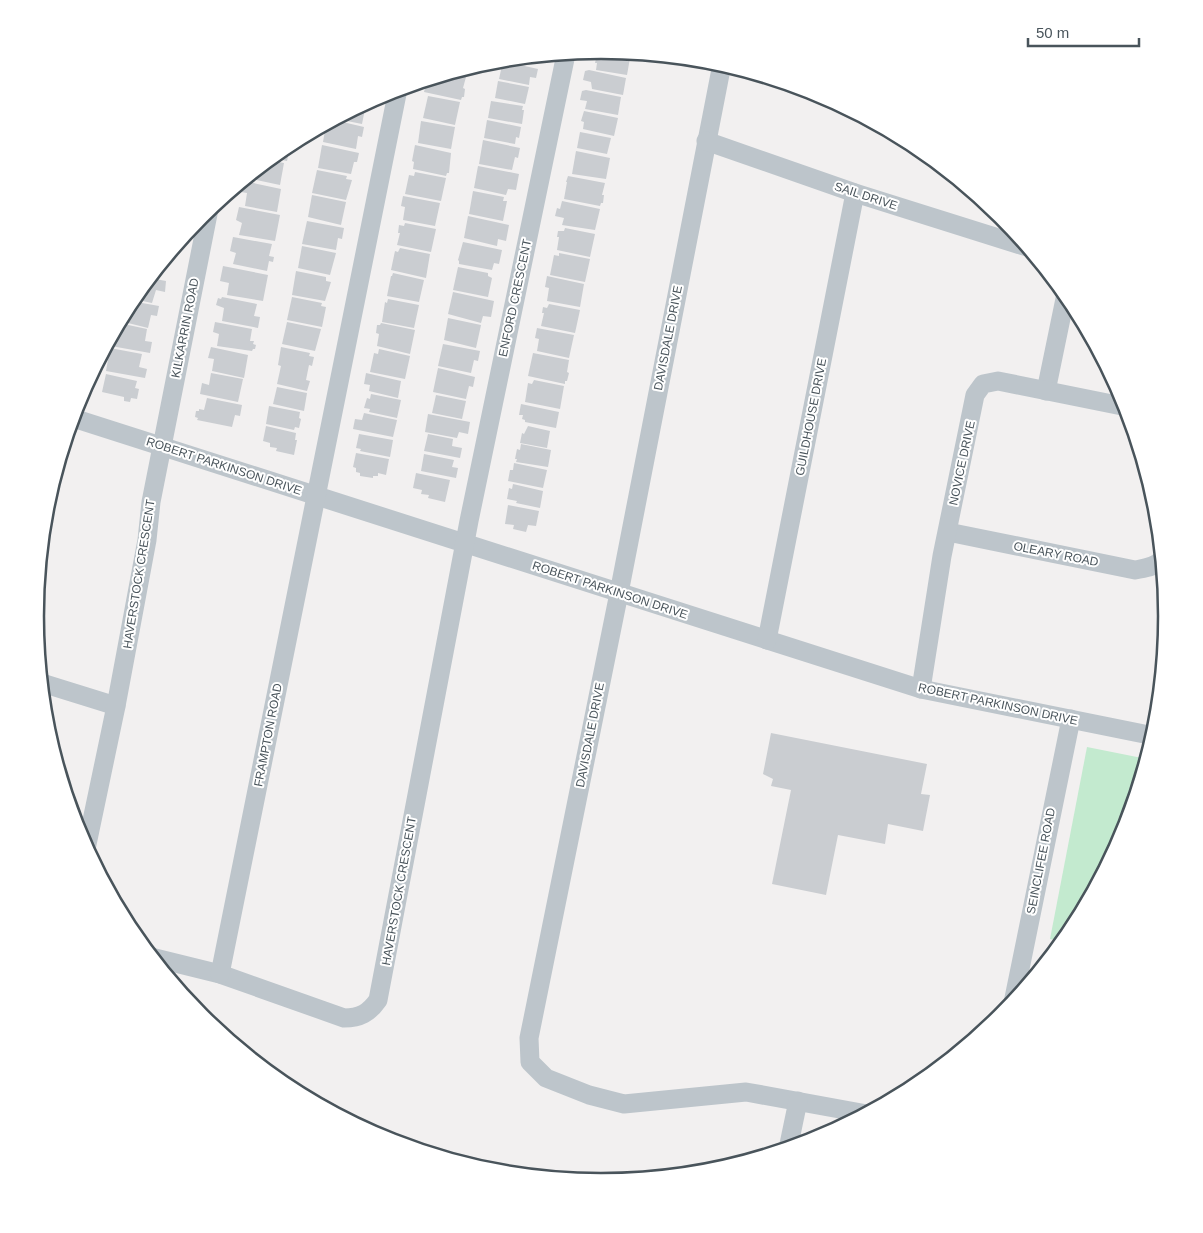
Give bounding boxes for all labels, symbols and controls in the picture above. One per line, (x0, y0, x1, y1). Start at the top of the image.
scale bar (1028, 15, 1139, 47)
text: 50 m (1036, 24, 1069, 41)
street label: SAIL DRIVE (833, 179, 899, 213)
street label: ENFORD CRESCENT (496, 237, 534, 358)
street label: KILKARRIN ROAD (168, 277, 202, 379)
street label: DAVISDALE DRIVE (651, 284, 685, 392)
street label: GUILDHOUSE DRIVE (793, 357, 829, 477)
street label: NOVICE DRIVE (946, 419, 978, 507)
street label: ROBERT PARKINSON DRIVE (144, 434, 304, 498)
street label: HAVERSTOCK CRESCENT (120, 498, 158, 650)
street label: OLEARY ROAD (1012, 539, 1100, 569)
street label: ROBERT PARKINSON DRIVE (530, 558, 690, 622)
street label: ROBERT PARKINSON DRIVE (917, 680, 1079, 728)
street label: DAVISDALE DRIVE (573, 681, 607, 789)
street label: FRAMPTON ROAD (251, 682, 285, 788)
street label: SEINCLIFEE ROAD (1024, 806, 1058, 915)
street label: HAVERSTOCK CRESCENT (379, 815, 419, 967)

